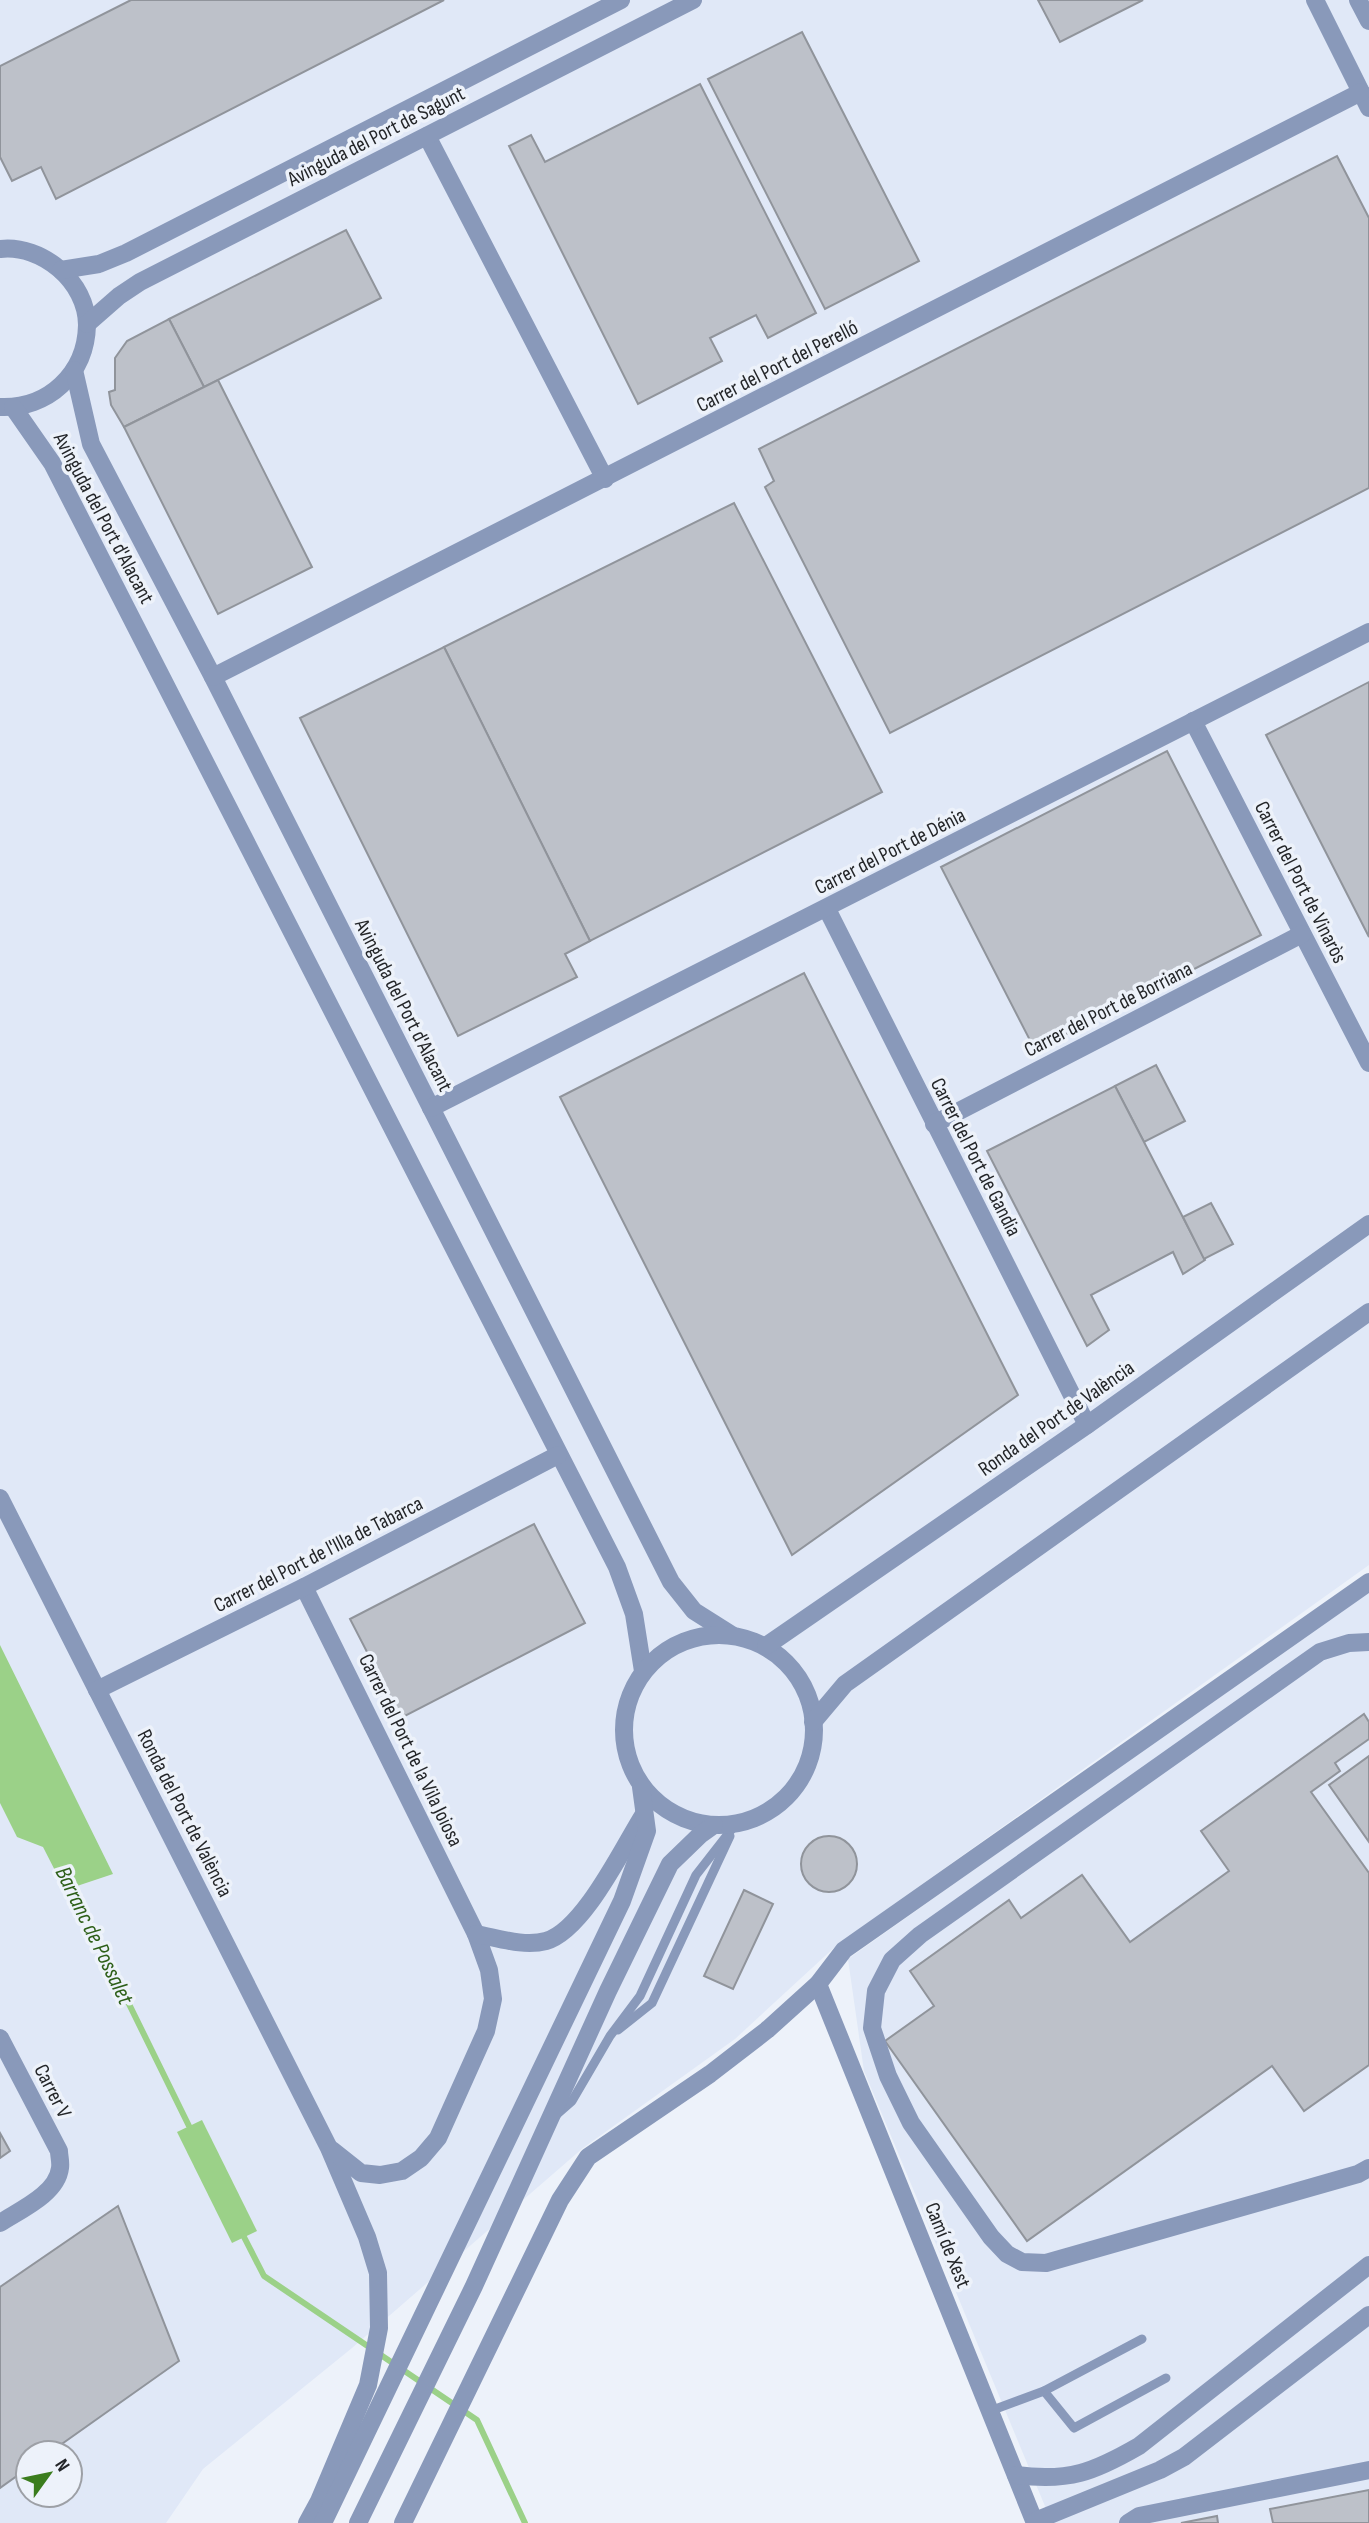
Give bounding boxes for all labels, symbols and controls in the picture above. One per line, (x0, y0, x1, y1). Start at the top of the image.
street label: Avinguda del Port de Sagunt (283, 81, 469, 192)
street label: Carrer del Port del Perelló (692, 315, 862, 418)
street label: Avinguda del Port d'Alacant (47, 428, 159, 608)
street label: Carrer del Port de Vinaròs (1249, 797, 1352, 967)
street label: Carrer del Port de Dénia (811, 803, 970, 900)
street label: Avinguda del Port d'Alacant (349, 914, 458, 1096)
street label: Carrer del Port de Borriana (1020, 956, 1196, 1063)
street label: Carrer del Port de Gandia (925, 1074, 1026, 1241)
street label: Ronda del Port de València (974, 1355, 1139, 1482)
street label: Carrer del Port de l'Illa de Tabarca (210, 1491, 427, 1618)
street label: Carrer del Port de la Vila Joiosa (353, 1650, 468, 1851)
street label: Ronda del Port de València (132, 1725, 238, 1901)
water label: Barranc de Possalet (49, 1862, 140, 2010)
street label: Carrer V (29, 2060, 77, 2123)
street label: Camí de Xest (919, 2199, 976, 2292)
north arrow (14, 2439, 84, 2509)
text: N (50, 2455, 74, 2476)

